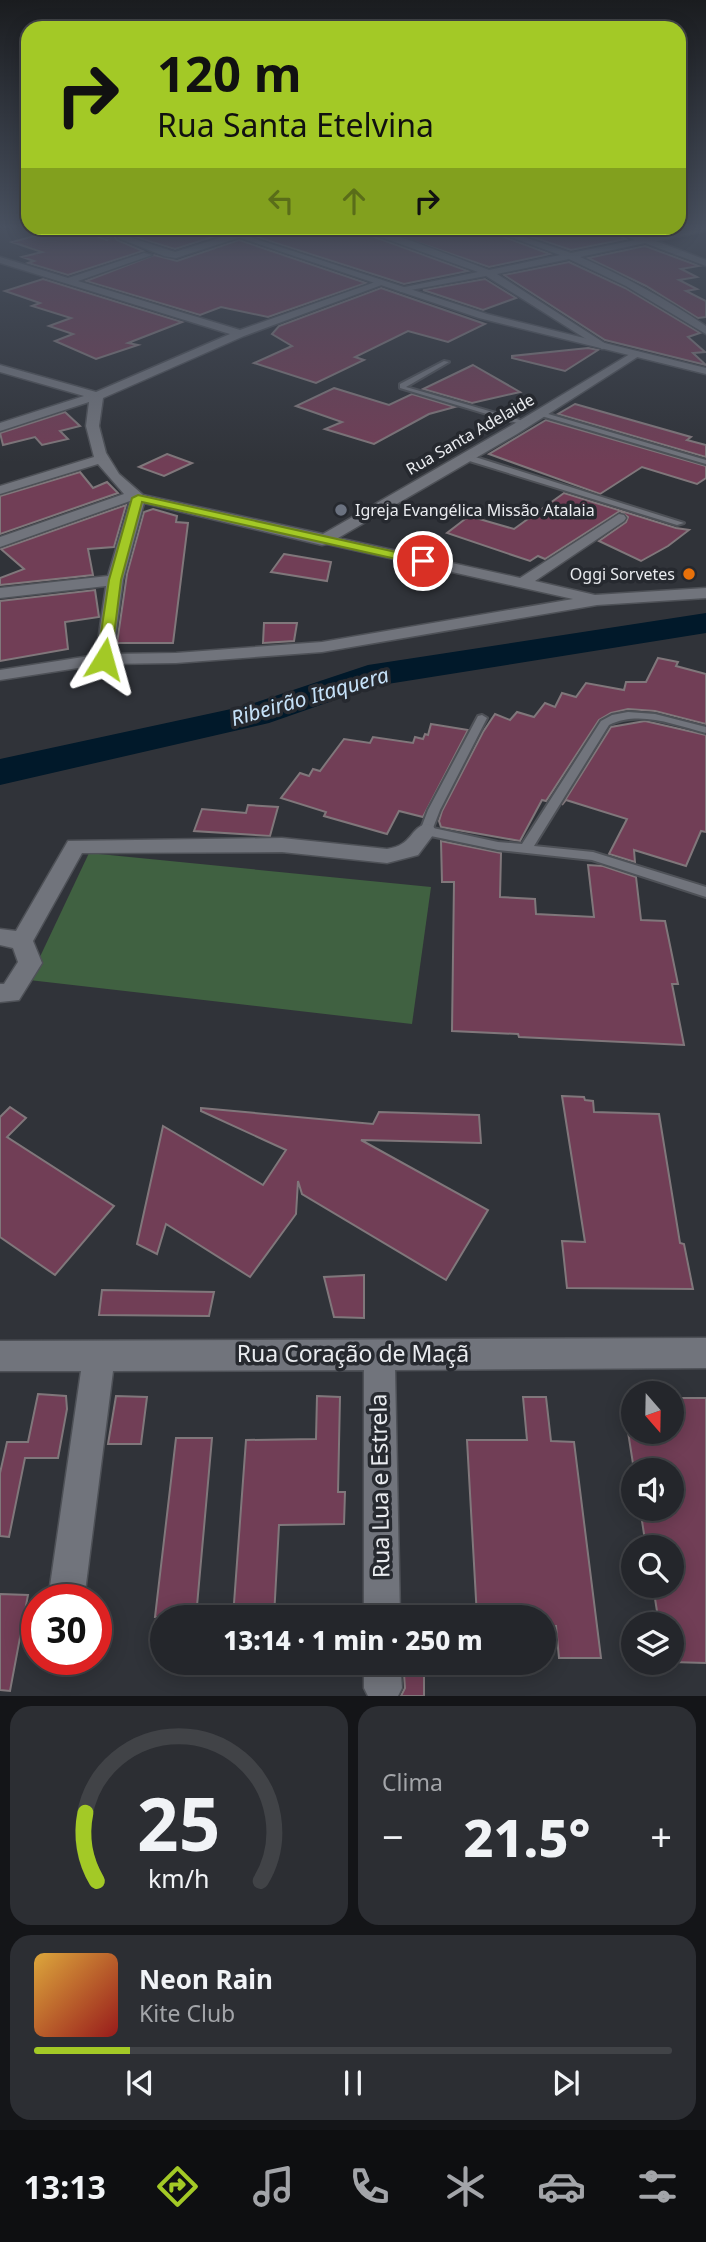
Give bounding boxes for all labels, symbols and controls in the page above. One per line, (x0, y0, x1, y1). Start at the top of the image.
text: 120 m (157, 40, 302, 106)
icon: right (42, 49, 133, 140)
text: Rua Santa Etelvina (157, 103, 434, 146)
icon: left (262, 182, 300, 220)
icon: ahead (335, 182, 373, 220)
icon: right (408, 182, 446, 220)
street label: Rua Santa Adelaide (402, 388, 538, 480)
place label: Igreja Evangélica Missão Atalaia (355, 499, 595, 521)
marker: Igreja Evangélica Missão Atalaia (333, 502, 349, 518)
pin (393, 531, 453, 591)
icon: arrive (404, 542, 442, 580)
place label: Oggi Sorvetes (570, 563, 675, 585)
marker: Oggi Sorvetes (681, 566, 697, 582)
position arrow (67, 622, 141, 696)
water label: Ribeirão Itaquera (228, 660, 392, 732)
street label: Rua Coração de Maçã (237, 1337, 469, 1369)
north arrow (621, 1381, 684, 1444)
map controls (621, 1381, 684, 1675)
street label: Rua Lua e Estrela (361, 1394, 397, 1579)
button: sound (621, 1458, 684, 1521)
button: search (621, 1535, 684, 1598)
speed limit sign: 30 (21, 1584, 112, 1675)
button: layers (621, 1612, 684, 1675)
text: 13:14 · 1 min · 250 m (223, 1622, 483, 1658)
text: Clima (382, 1766, 443, 1798)
text: 25 (137, 1774, 221, 1873)
text: 21.5° (464, 1801, 590, 1872)
text: − (382, 1810, 404, 1862)
text: + (650, 1810, 672, 1862)
text: km/h (148, 1861, 210, 1895)
text: Neon Rain (139, 1961, 273, 1997)
text: Kite Club (139, 1997, 235, 2029)
icon: previous (121, 2064, 159, 2102)
icon: pause (334, 2064, 372, 2102)
icon: next (547, 2064, 585, 2102)
icon: directions (153, 2162, 202, 2211)
icon: music (249, 2162, 298, 2211)
icon: phone (345, 2162, 394, 2211)
icon: climate (441, 2162, 490, 2211)
icon: car (537, 2162, 586, 2211)
icon: filters (633, 2162, 682, 2211)
text: 13:13 (24, 2165, 106, 2208)

